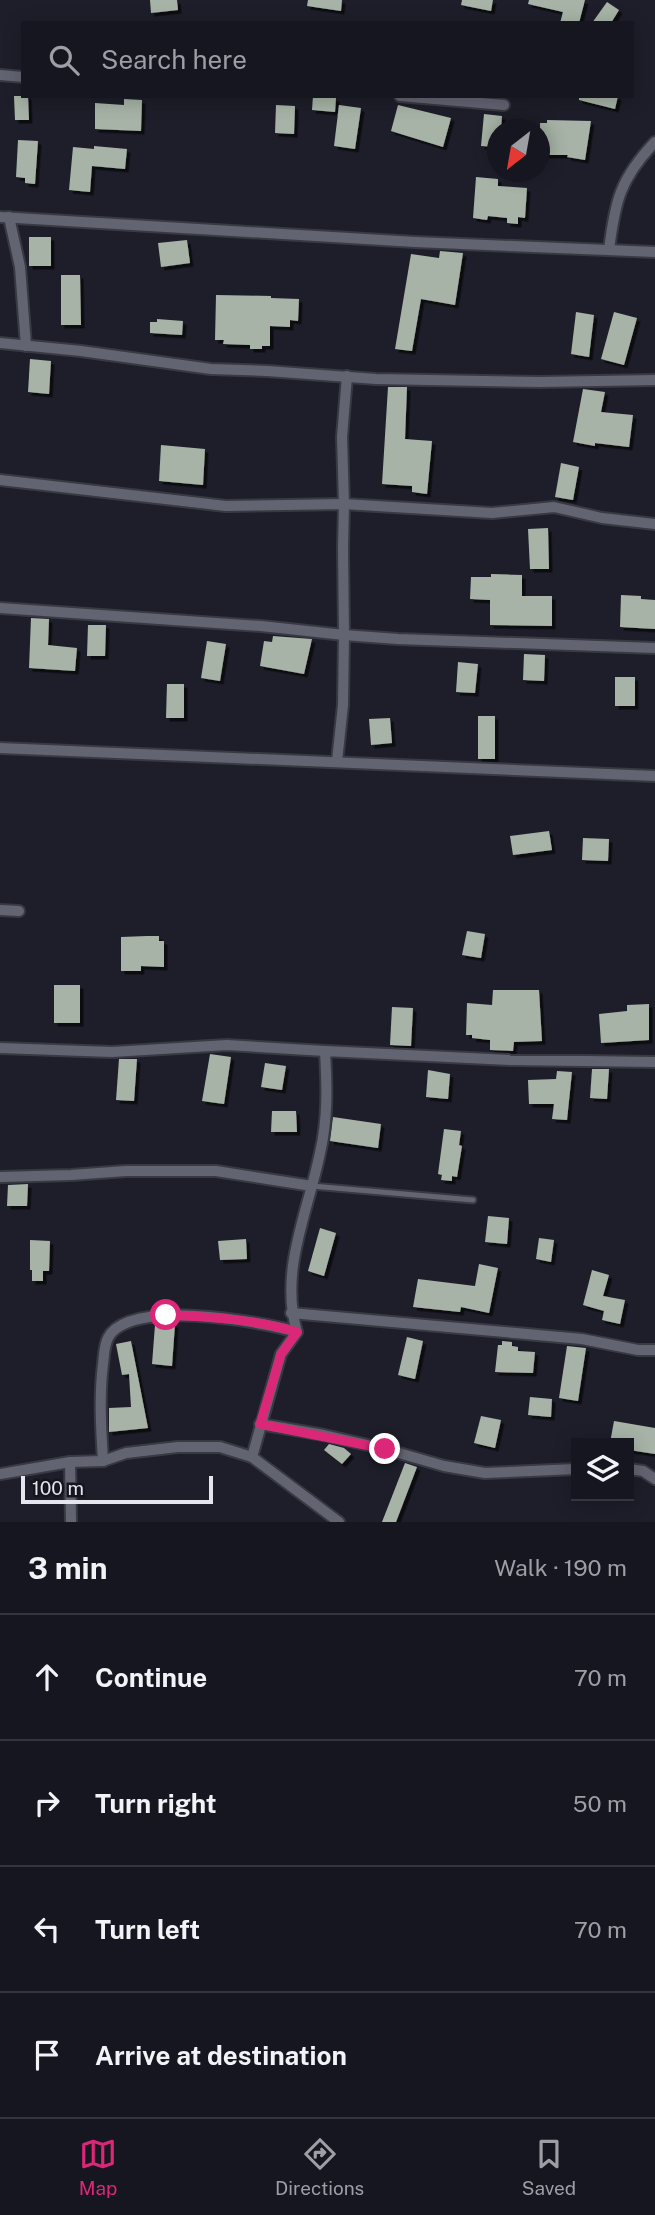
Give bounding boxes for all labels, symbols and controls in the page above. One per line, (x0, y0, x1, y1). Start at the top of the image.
search box (21, 21, 634, 98)
icon: search (45, 41, 83, 79)
text: Search here (101, 44, 247, 75)
north arrow (487, 119, 550, 182)
route start (150, 1299, 181, 1330)
route end (369, 1433, 400, 1464)
map controls (571, 1438, 634, 1501)
button: layers (571, 1438, 634, 1501)
scale bar (21, 1473, 214, 1505)
text: 100 m (32, 1477, 84, 1499)
text: 3 min (28, 1550, 107, 1586)
text: Walk · 190 m (494, 1554, 627, 1581)
icon: ahead (28, 1658, 66, 1696)
text: Continue (95, 1662, 207, 1693)
text: 70 m (574, 1664, 627, 1691)
icon: right (28, 1784, 66, 1822)
text: Turn right (95, 1788, 217, 1819)
text: 50 m (573, 1790, 627, 1817)
icon: left (28, 1910, 66, 1948)
text: Turn left (95, 1914, 200, 1945)
text: 70 m (574, 1916, 627, 1943)
icon: arrive (28, 2036, 66, 2074)
text: Arrive at destination (95, 2040, 347, 2071)
tab: Map (79, 2135, 117, 2199)
tab: Directions (275, 2135, 364, 2199)
tab: Saved (522, 2135, 576, 2199)

